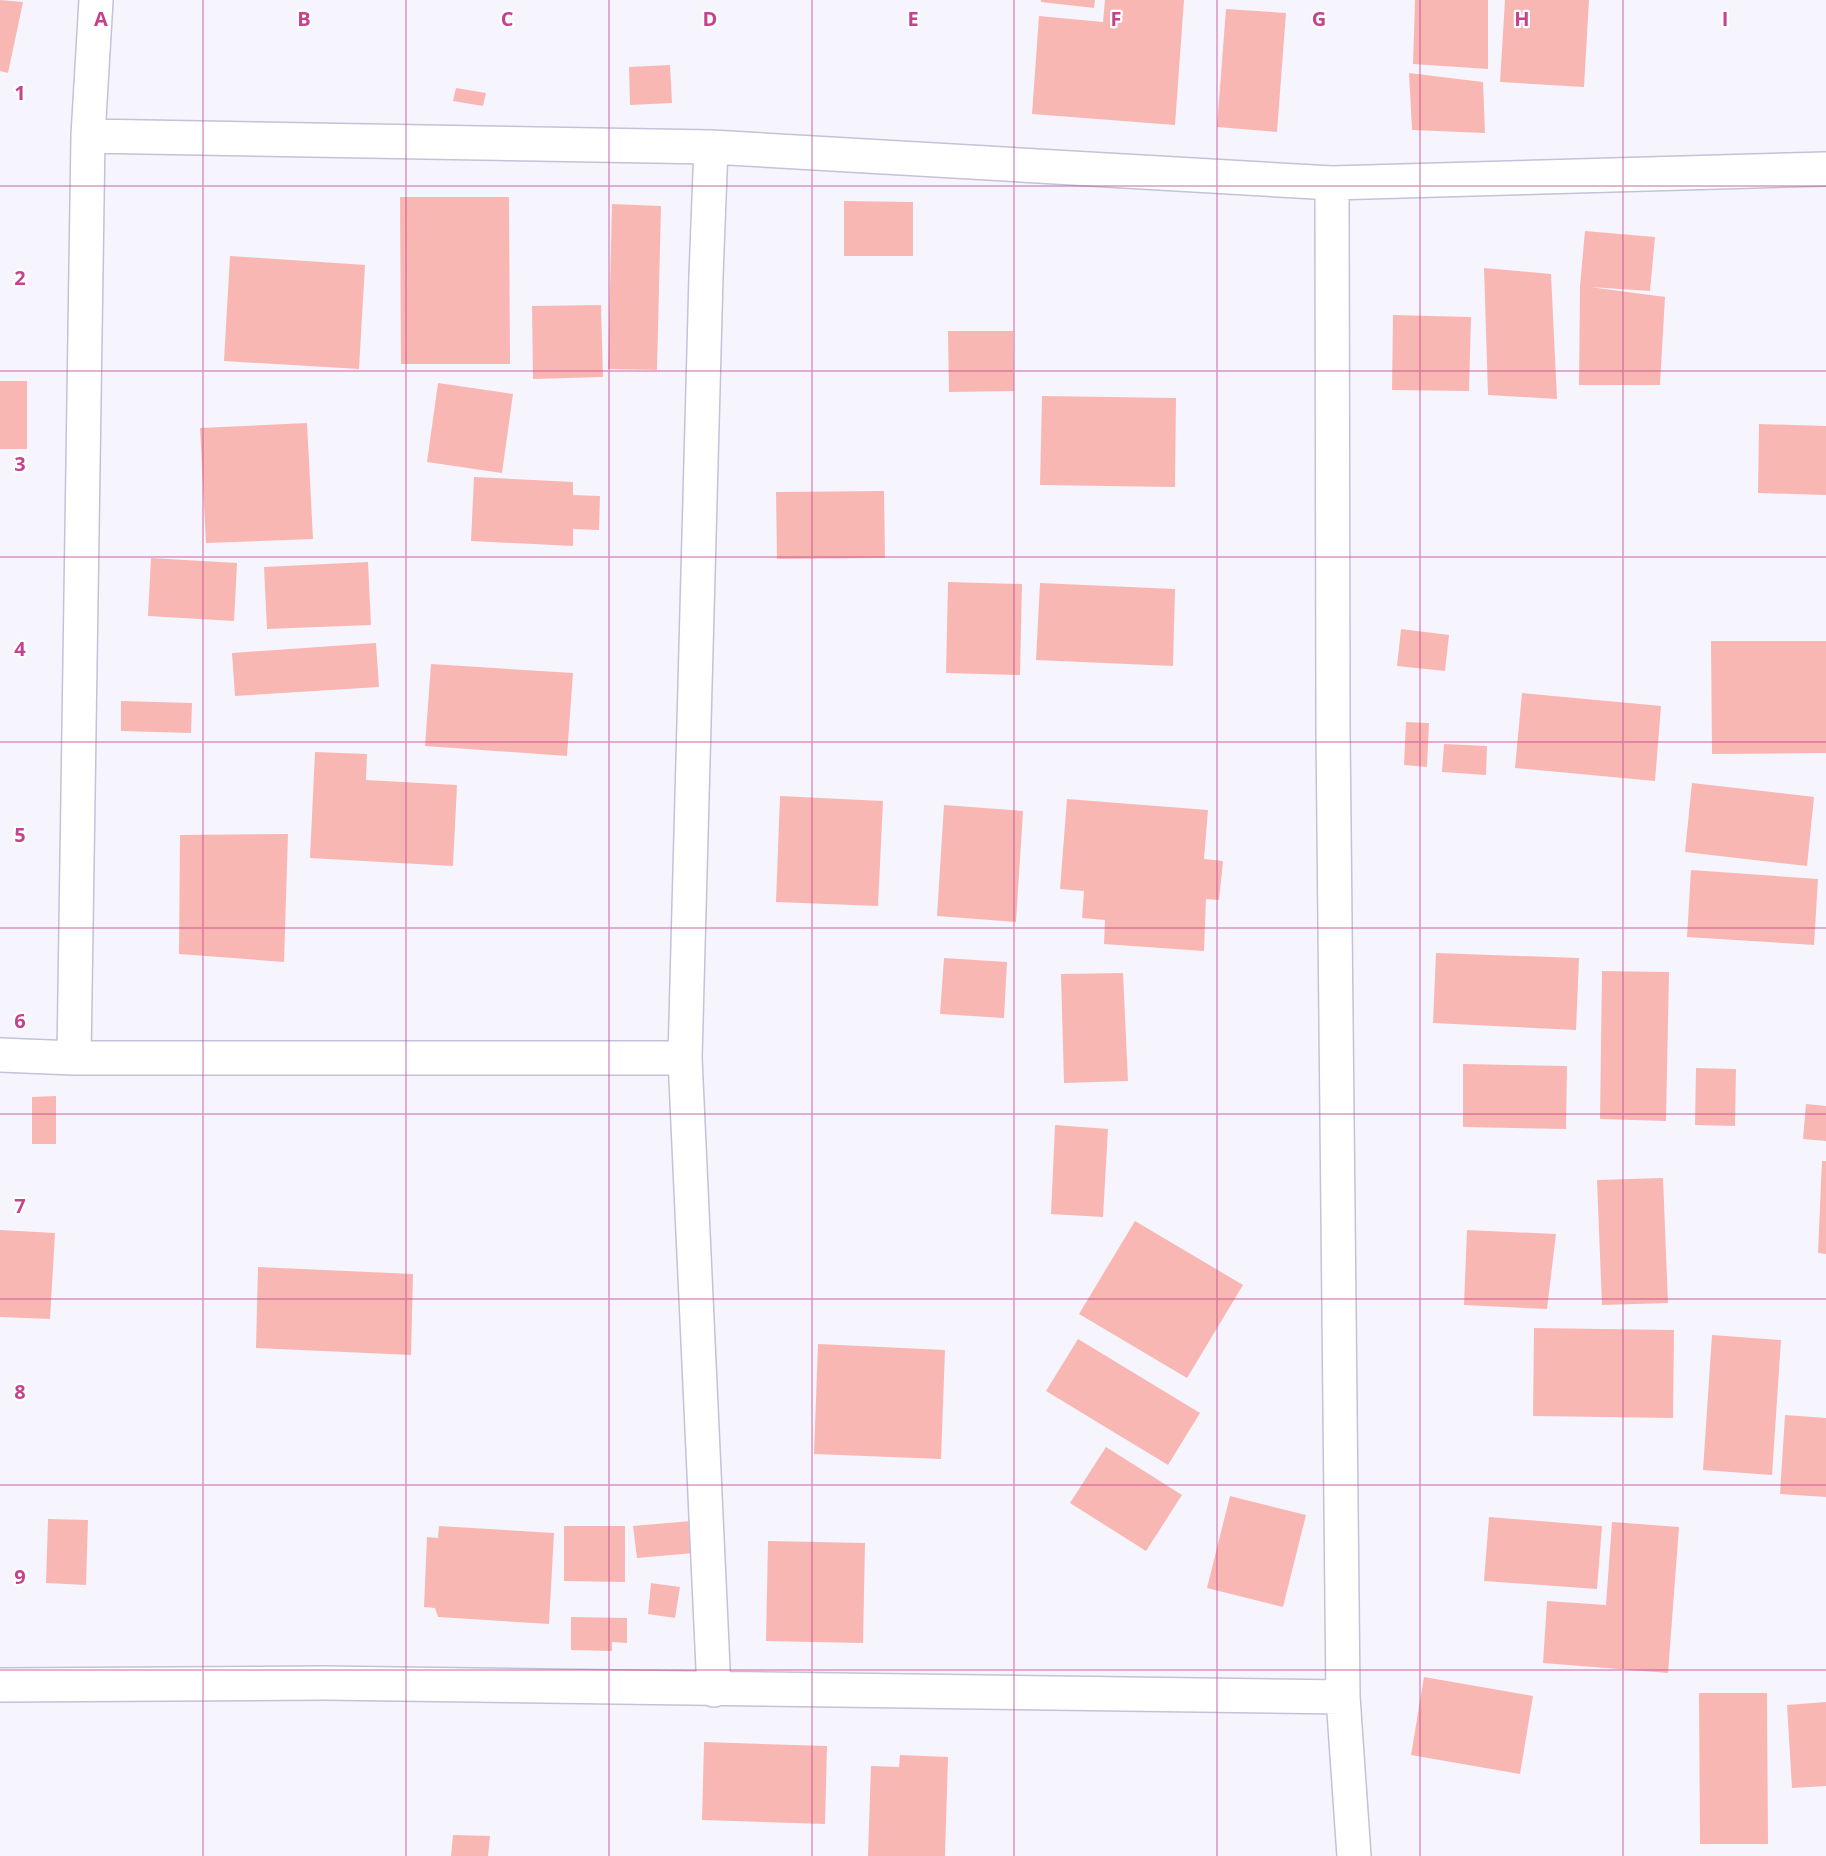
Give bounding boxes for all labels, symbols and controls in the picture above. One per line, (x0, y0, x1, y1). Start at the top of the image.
text: A (94, 5, 108, 32)
text: B (297, 5, 311, 32)
text: C (501, 5, 514, 32)
text: D (703, 5, 717, 32)
text: E (907, 5, 919, 32)
text: F (1111, 5, 1121, 32)
text: G (1312, 5, 1326, 32)
text: H (1514, 5, 1530, 32)
text: I (1722, 5, 1728, 32)
text: 1 (14, 79, 26, 106)
text: 2 (14, 264, 26, 291)
text: 3 (14, 450, 26, 477)
text: 4 (14, 635, 26, 662)
text: 5 (14, 821, 26, 848)
text: 6 (14, 1007, 26, 1034)
text: 7 (14, 1192, 26, 1219)
text: 8 (14, 1378, 26, 1405)
text: 9 (14, 1563, 26, 1590)

